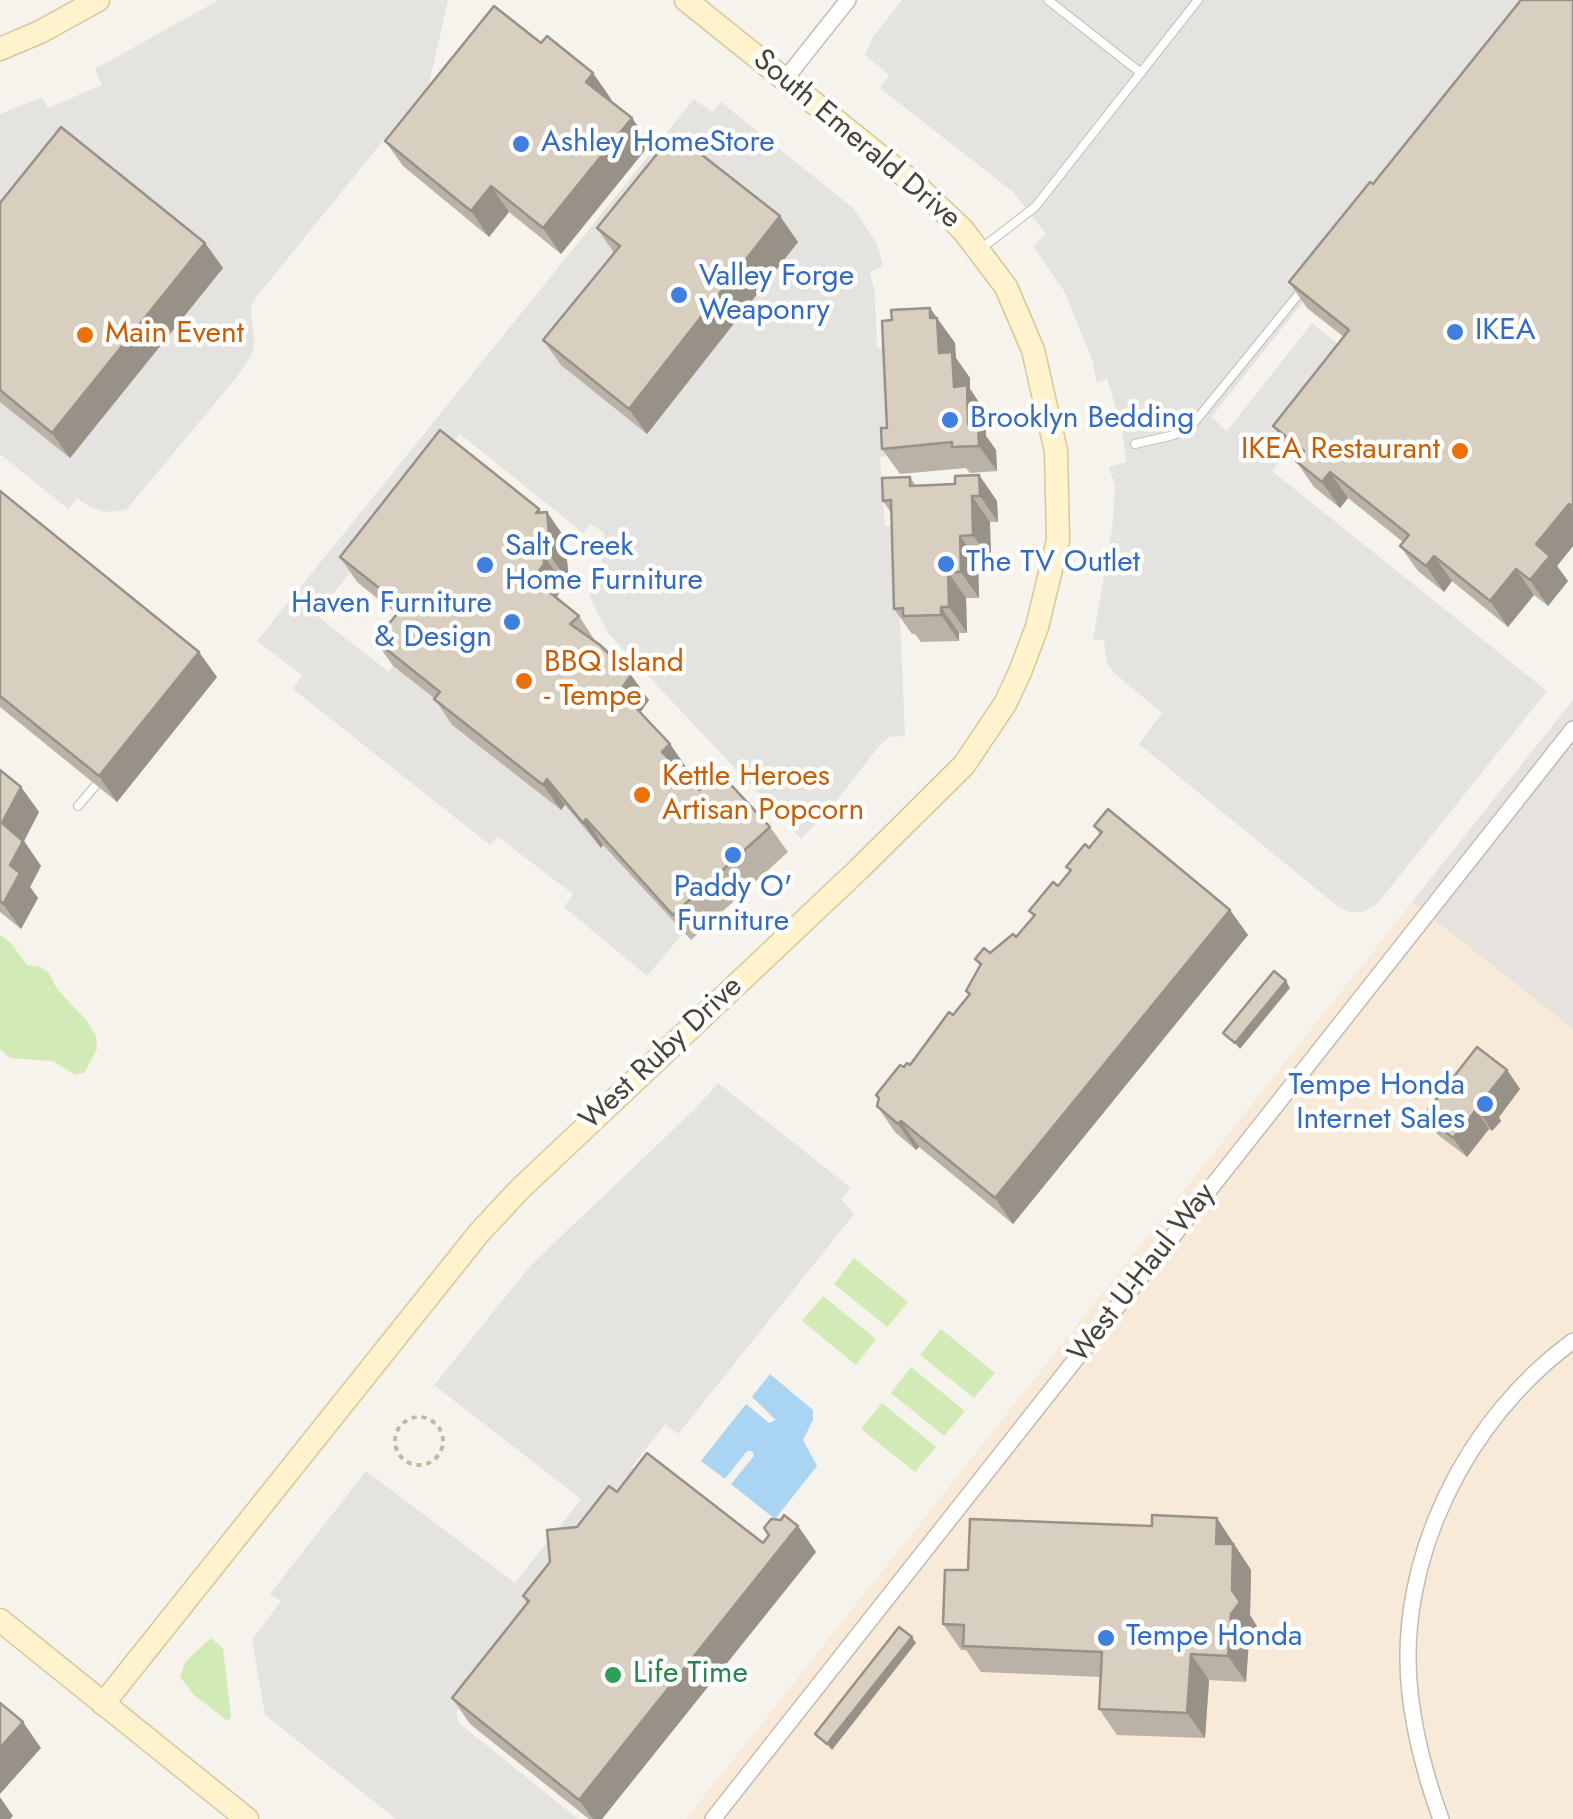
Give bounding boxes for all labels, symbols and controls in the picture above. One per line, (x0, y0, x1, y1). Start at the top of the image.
street label: South Emerald Drive (745, 43, 967, 237)
place label: Ashley HomeStore (541, 126, 775, 162)
marker: Ashley HomeStore (510, 133, 532, 155)
place label: Valley Forge Weaponry (699, 260, 854, 330)
marker: Valley Forge Weaponry (668, 284, 690, 306)
place label: IKEA (1475, 314, 1536, 350)
place label: Main Event (105, 317, 244, 353)
marker: IKEA (1444, 321, 1466, 343)
marker: Main Event (74, 324, 96, 346)
place label: Brooklyn Bedding (970, 402, 1194, 438)
marker: Brooklyn Bedding (939, 409, 961, 431)
place label: IKEA Restaurant (1241, 433, 1440, 469)
marker: IKEA Restaurant (1449, 440, 1471, 462)
place label: Salt Creek Home Furniture (505, 530, 703, 600)
place label: The TV Outlet (966, 546, 1140, 582)
marker: The TV Outlet (935, 553, 957, 575)
marker: Salt Creek Home Furniture (474, 554, 496, 576)
place label: Haven Furniture & Design (291, 587, 492, 658)
marker: Haven Furniture & Design (501, 611, 523, 633)
place label: BBQ Island - Tempe (544, 646, 684, 716)
marker: BBQ Island - Tempe (513, 670, 535, 692)
place label: Kettle Heroes Artisan Popcorn (662, 760, 864, 830)
marker: Kettle Heroes Artisan Popcorn (631, 784, 653, 806)
marker: Paddy O' Furniture (722, 844, 744, 866)
place label: Paddy O' Furniture (674, 871, 792, 942)
street label: West Ruby Drive (573, 970, 751, 1138)
place label: Tempe Honda Internet Sales (1289, 1069, 1465, 1140)
marker: Tempe Honda Internet Sales (1474, 1093, 1496, 1115)
street label: West U-Haul Way (1062, 1177, 1224, 1371)
place label: Tempe Honda (1126, 1620, 1302, 1656)
marker: Tempe Honda (1095, 1627, 1117, 1649)
place label: Life Time (633, 1657, 748, 1693)
marker: Life Time (602, 1664, 624, 1686)

